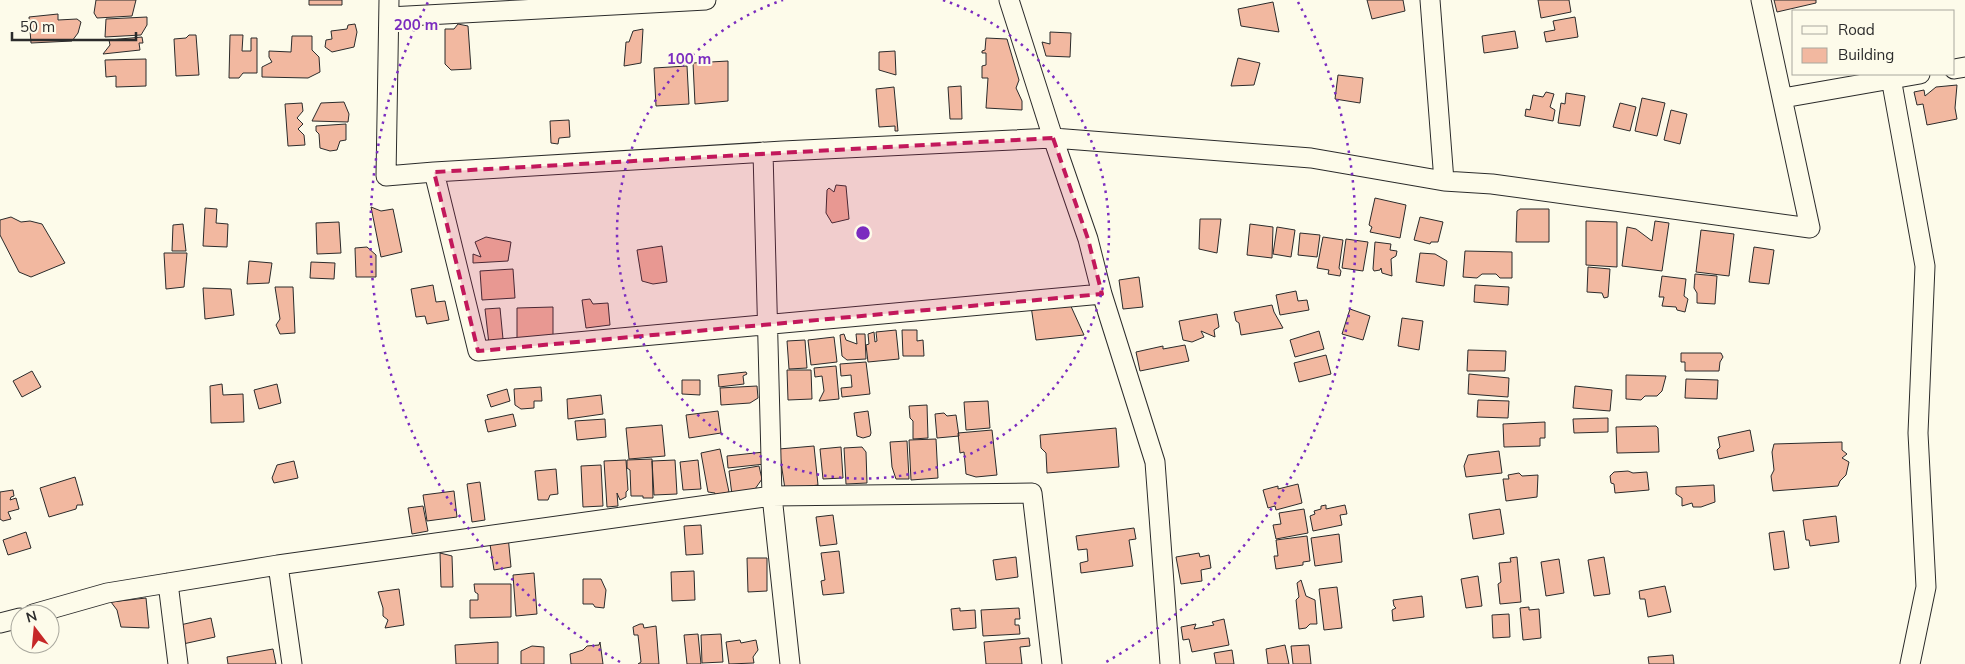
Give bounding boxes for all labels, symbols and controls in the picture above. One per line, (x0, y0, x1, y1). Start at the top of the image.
scale bar (12, 10, 136, 42)
legend (1792, 10, 1955, 75)
text: 200 m (394, 15, 438, 34)
text: 50 m (20, 17, 55, 36)
text: Road (1838, 20, 1875, 39)
text: Building (1838, 45, 1894, 64)
text: 100 m (667, 49, 711, 68)
centre of rings (854, 224, 872, 242)
north arrow (10, 604, 60, 654)
text: N (24, 606, 39, 627)

